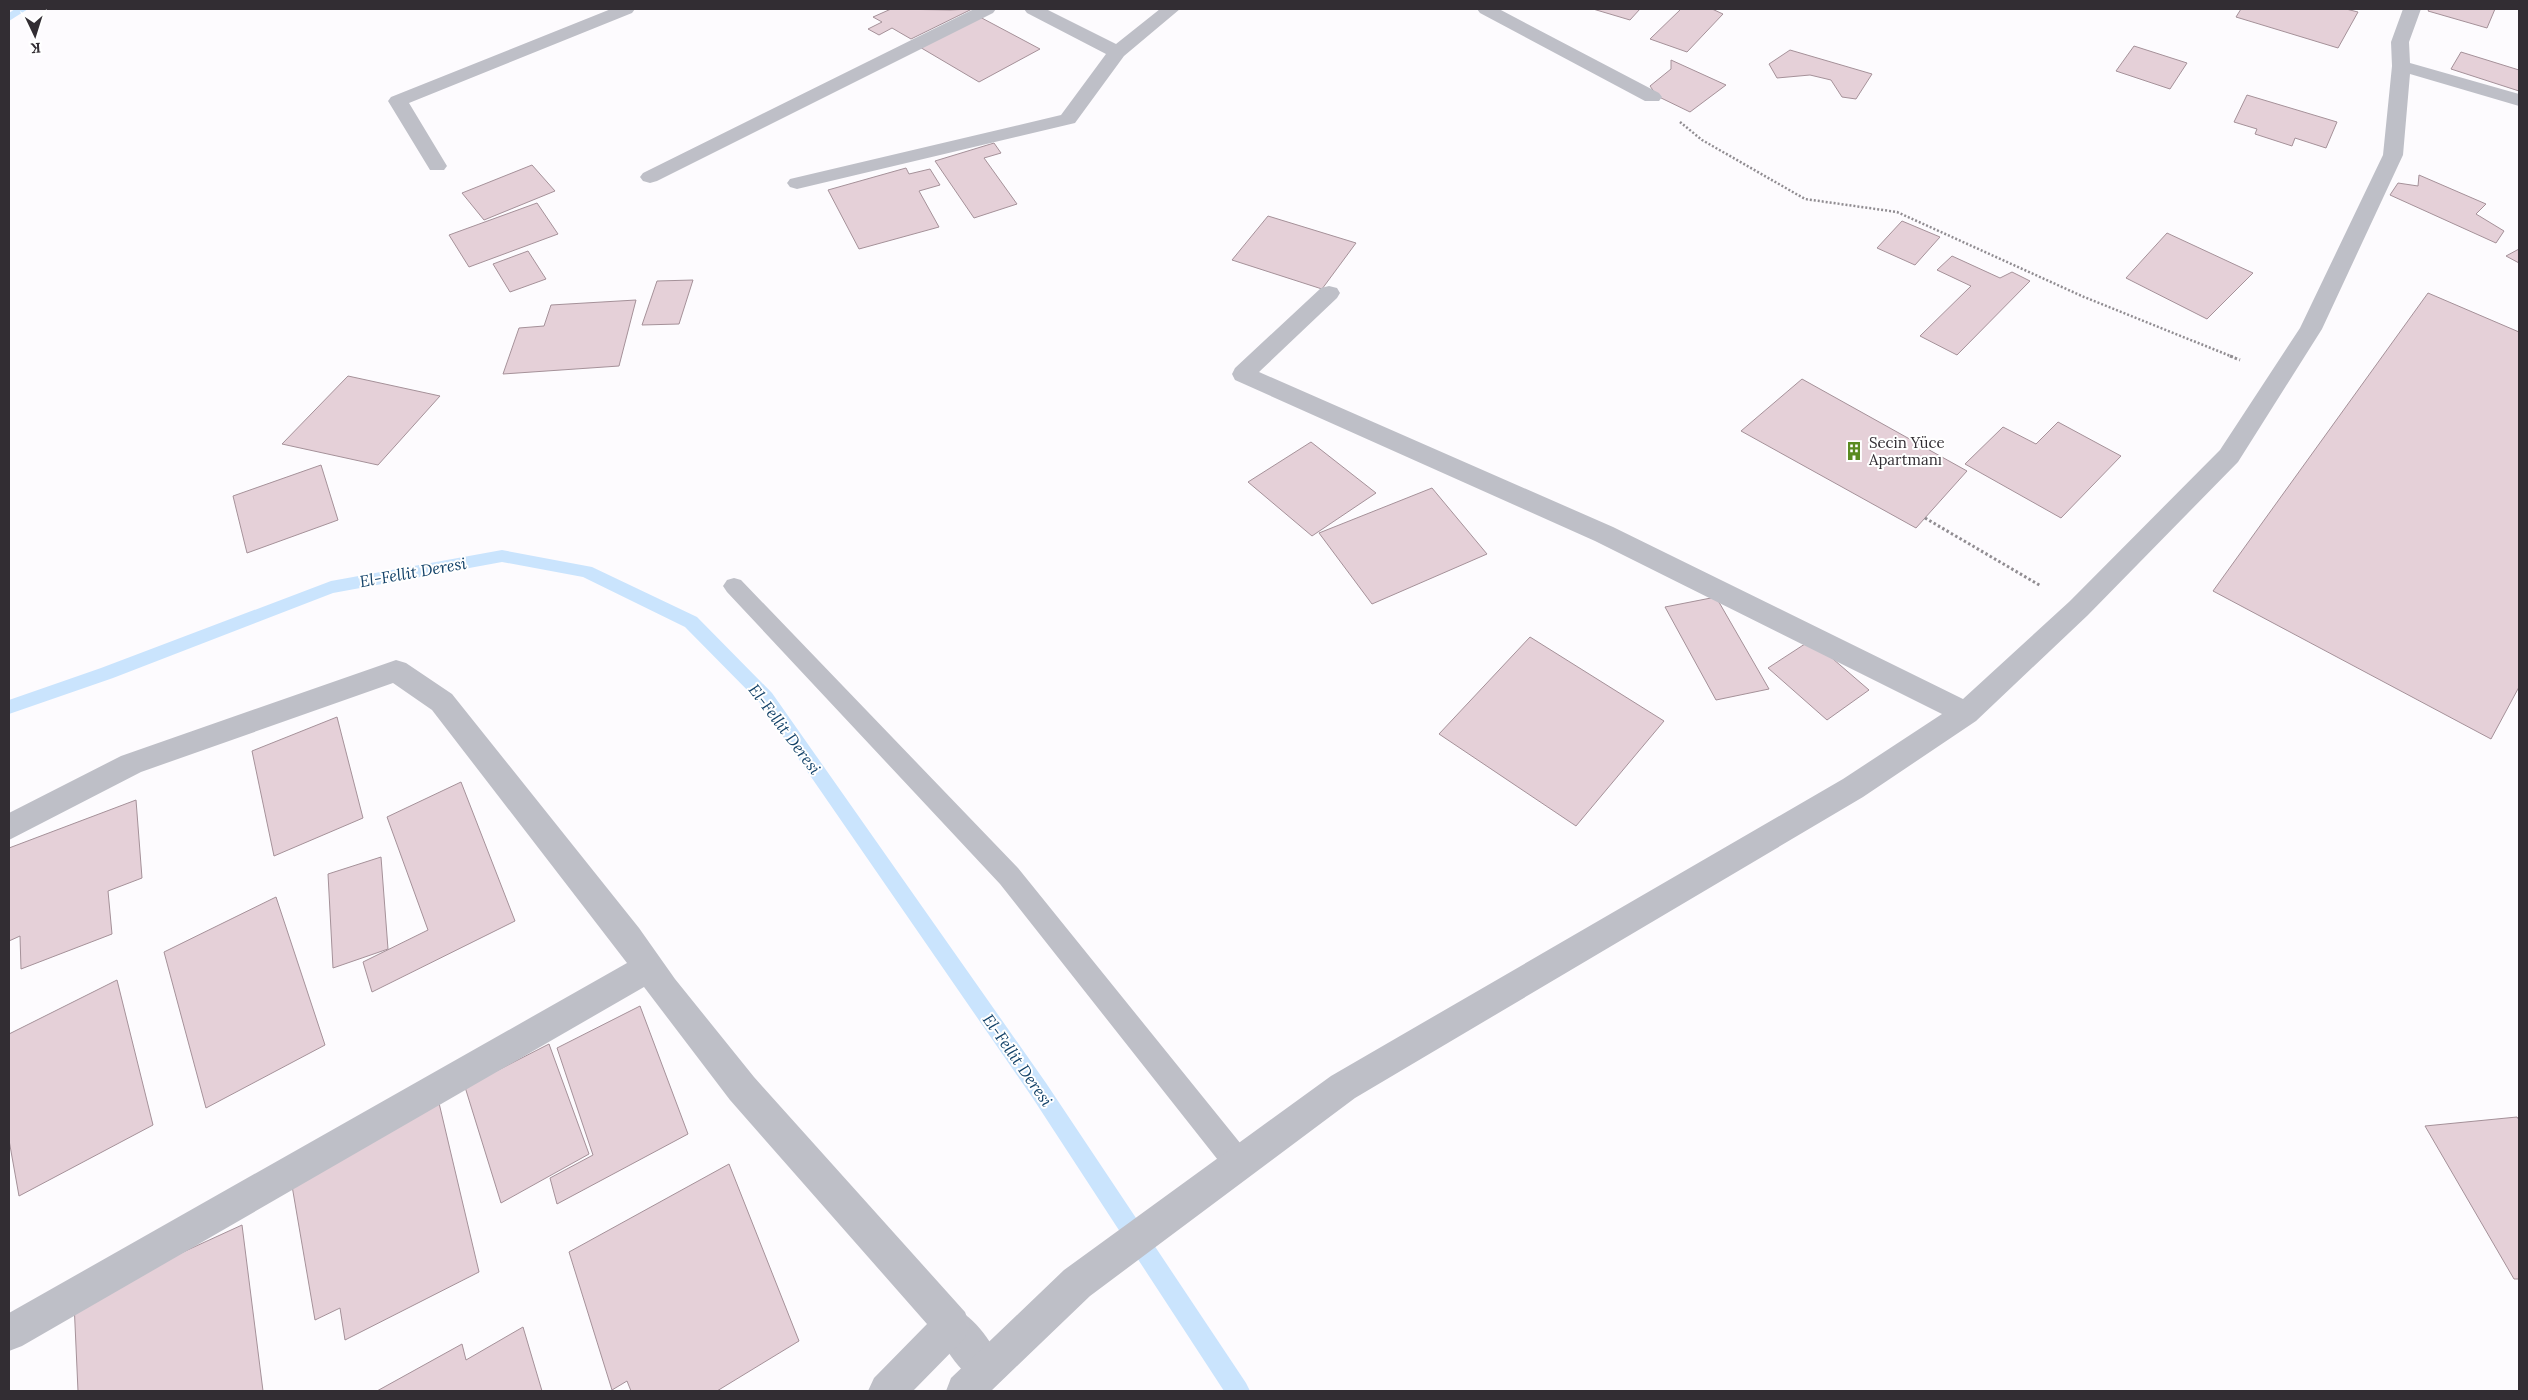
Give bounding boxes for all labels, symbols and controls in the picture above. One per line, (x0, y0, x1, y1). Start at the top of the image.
north arrow (10, 10, 60, 60)
text: K (30, 39, 42, 57)
place label: Secin Yüce Apartmanı (1868, 433, 1945, 469)
building icon: Secin Yüce Apartmanı (1843, 440, 1865, 462)
water label: El-Fellit Deresi (358, 553, 468, 591)
water label: El-Fellit Deresi (745, 680, 825, 778)
water label: El-Fellit Deresi (979, 1010, 1057, 1110)

